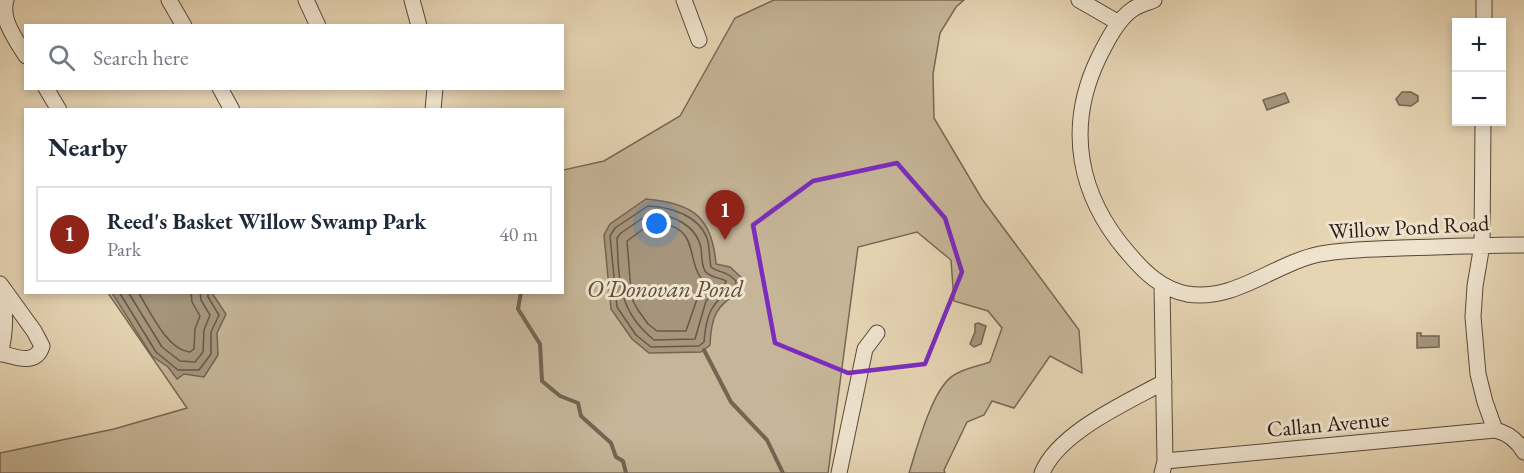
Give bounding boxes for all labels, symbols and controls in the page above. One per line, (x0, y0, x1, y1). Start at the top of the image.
map controls (1452, 18, 1506, 126)
button: + (1452, 18, 1506, 72)
search box (24, 24, 564, 90)
icon: search (45, 41, 78, 74)
text: Search here (93, 43, 188, 72)
button: − (1452, 72, 1506, 126)
text: Nearby (48, 130, 128, 164)
pin: 1 (706, 190, 744, 240)
text: Reed's Basket Willow Swamp Park (107, 207, 426, 236)
street label: Willow Pond Road (1328, 208, 1491, 246)
your location (642, 209, 671, 238)
text: 1 (64, 221, 75, 247)
text: 40 m (499, 221, 538, 247)
text: Park (107, 236, 141, 262)
water label: O'Donovan Pond (587, 273, 744, 304)
street label: Callan Avenue (1266, 404, 1391, 444)

